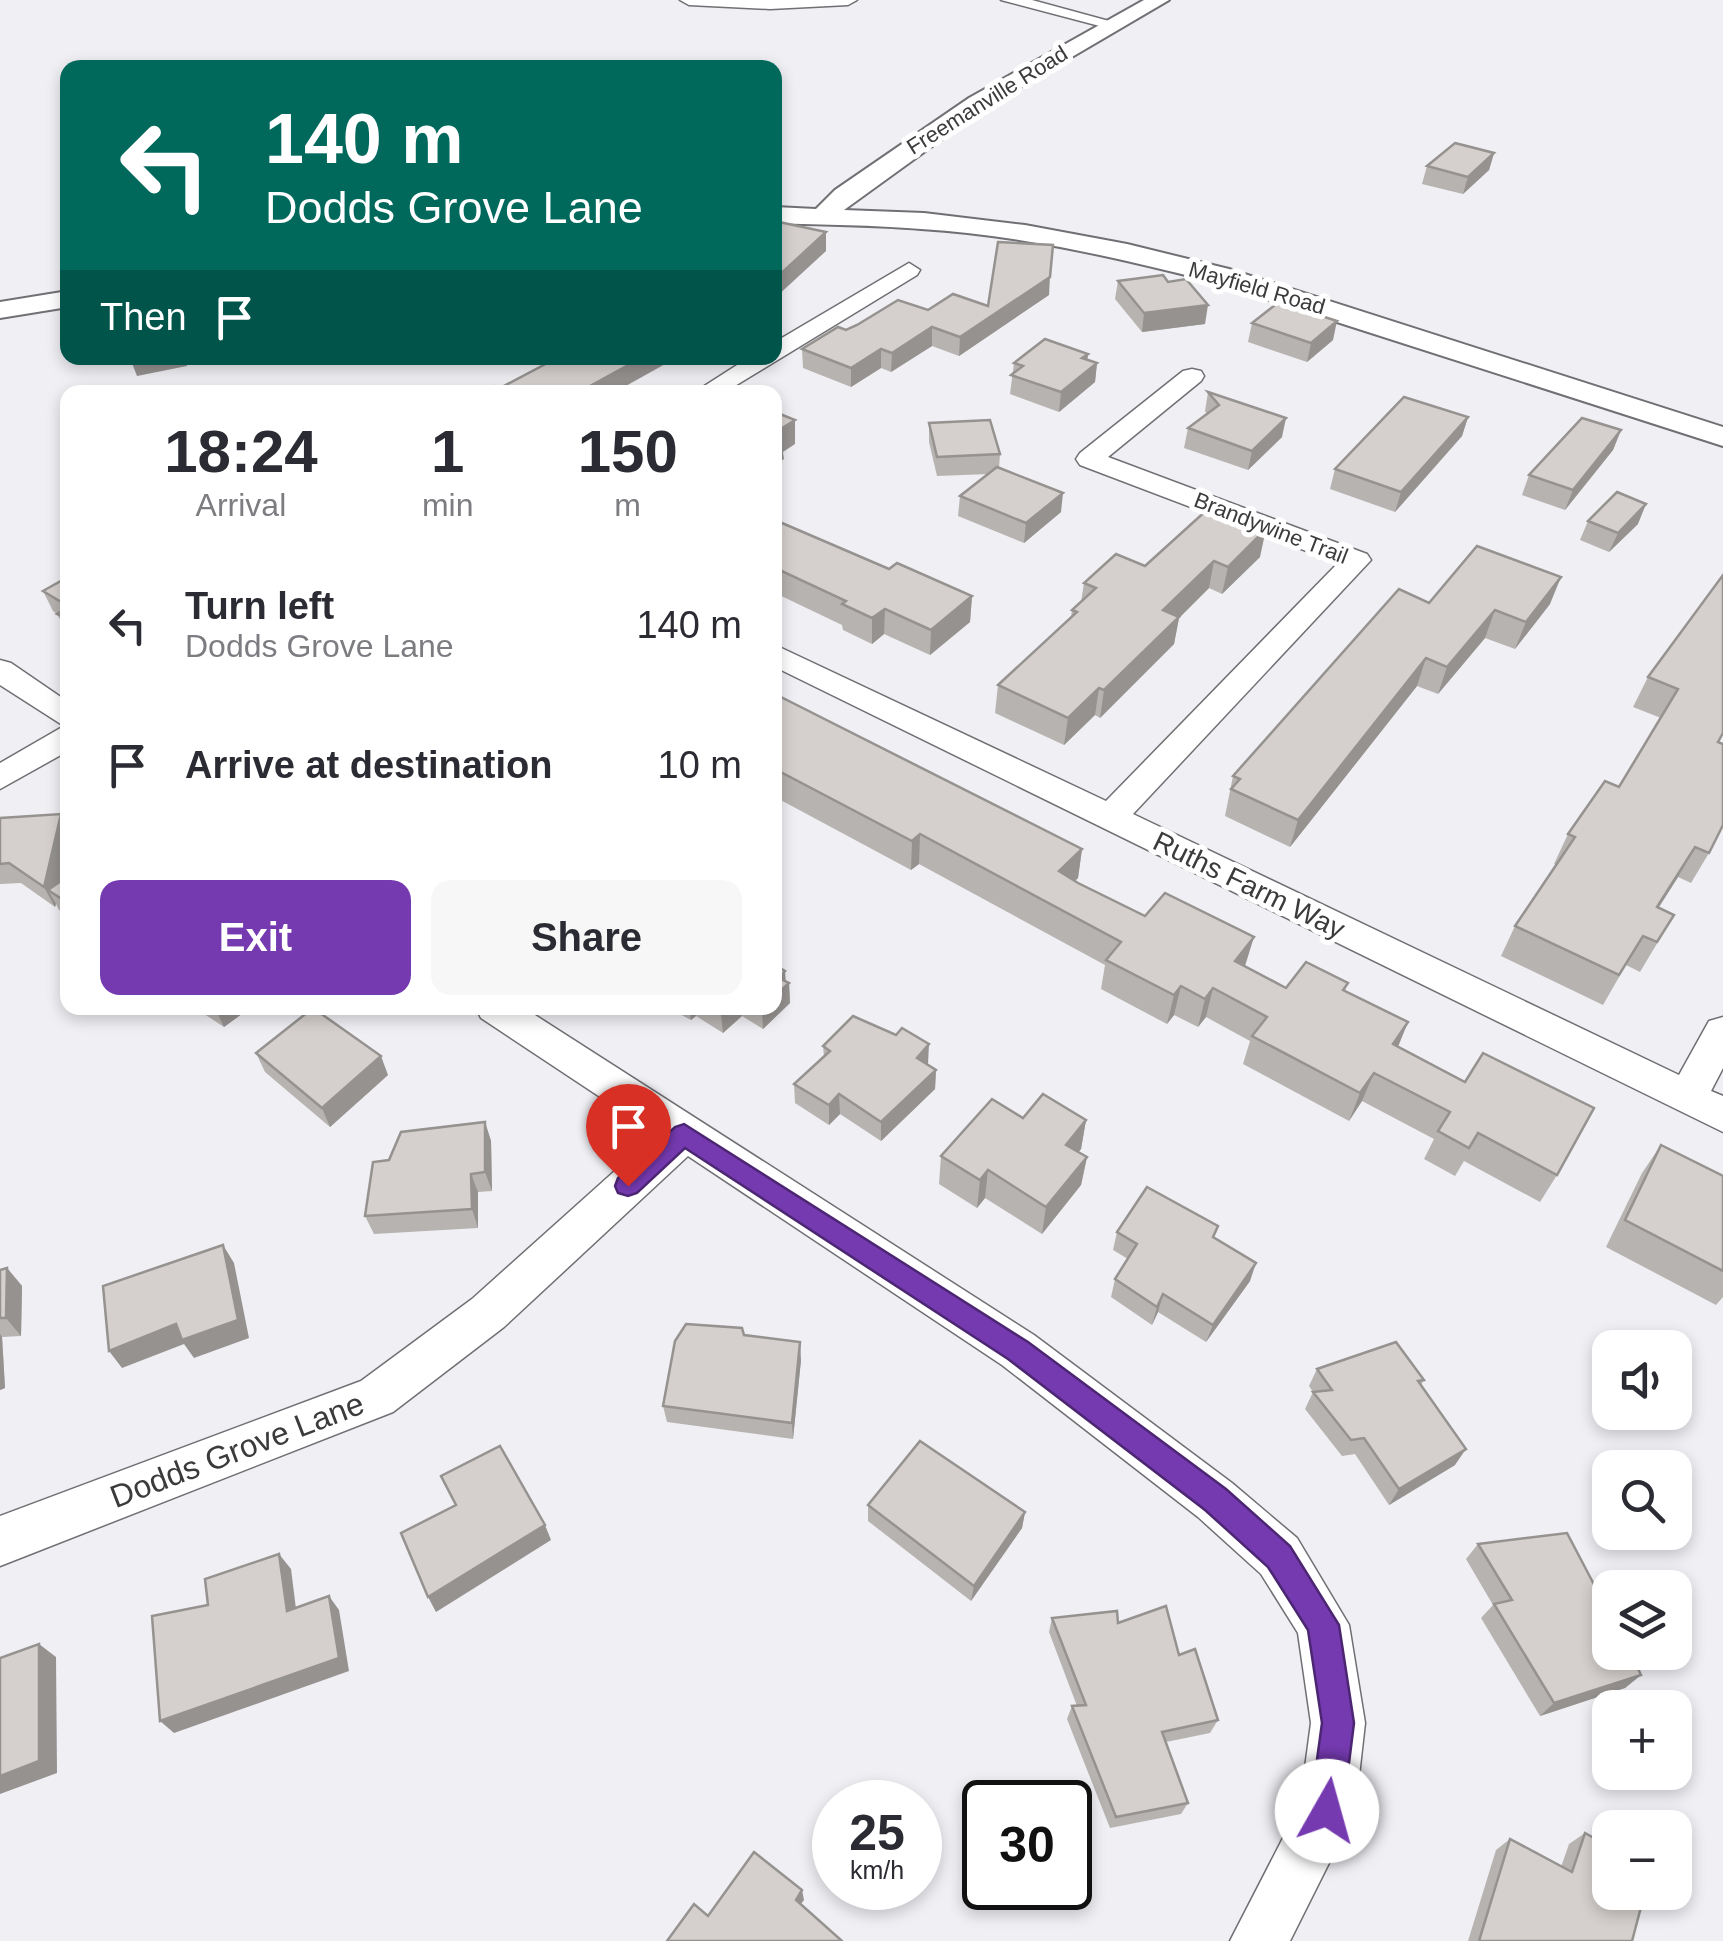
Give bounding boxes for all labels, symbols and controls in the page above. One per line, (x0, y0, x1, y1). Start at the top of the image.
street label: Freemanville Road (902, 40, 1072, 160)
icon: left (100, 100, 230, 230)
text: 140 m (265, 100, 463, 178)
text: Dodds Grove Lane (265, 182, 643, 233)
street label: Mayfield Road (1186, 257, 1328, 319)
icon: arrive (207, 290, 262, 345)
text: Then (100, 296, 187, 338)
text: 18:24 (164, 418, 318, 485)
text: 1 (431, 418, 464, 485)
text: 150 (578, 418, 678, 485)
text: Arrival (196, 487, 286, 523)
text: min (422, 487, 473, 523)
text: m (614, 487, 641, 523)
street label: Brandywine Trail (1191, 487, 1351, 569)
text: Turn left (185, 585, 334, 627)
icon: left (100, 598, 155, 653)
text: 140 m (636, 604, 742, 646)
text: Dodds Grove Lane (185, 628, 454, 664)
icon: arrive (100, 738, 155, 793)
text: Arrive at destination (185, 744, 552, 786)
text: 10 m (658, 744, 742, 786)
street label: Ruths Farm Way (1148, 825, 1350, 945)
button: Exit (100, 880, 411, 995)
button: Share (431, 880, 742, 995)
pin (586, 1084, 671, 1187)
icon: arrive (601, 1099, 656, 1154)
map controls (1592, 1330, 1692, 1910)
button: sound (1592, 1330, 1692, 1430)
street label: Dodds Grove Lane (105, 1385, 369, 1515)
button: search (1592, 1450, 1692, 1550)
button: layers (1592, 1570, 1692, 1670)
button: + (1592, 1690, 1692, 1790)
position arrow (1275, 1759, 1379, 1863)
speed limit sign: 30 (962, 1780, 1092, 1910)
text: 25 (849, 1805, 905, 1861)
button: − (1592, 1810, 1692, 1910)
text: km/h (850, 1856, 904, 1884)

